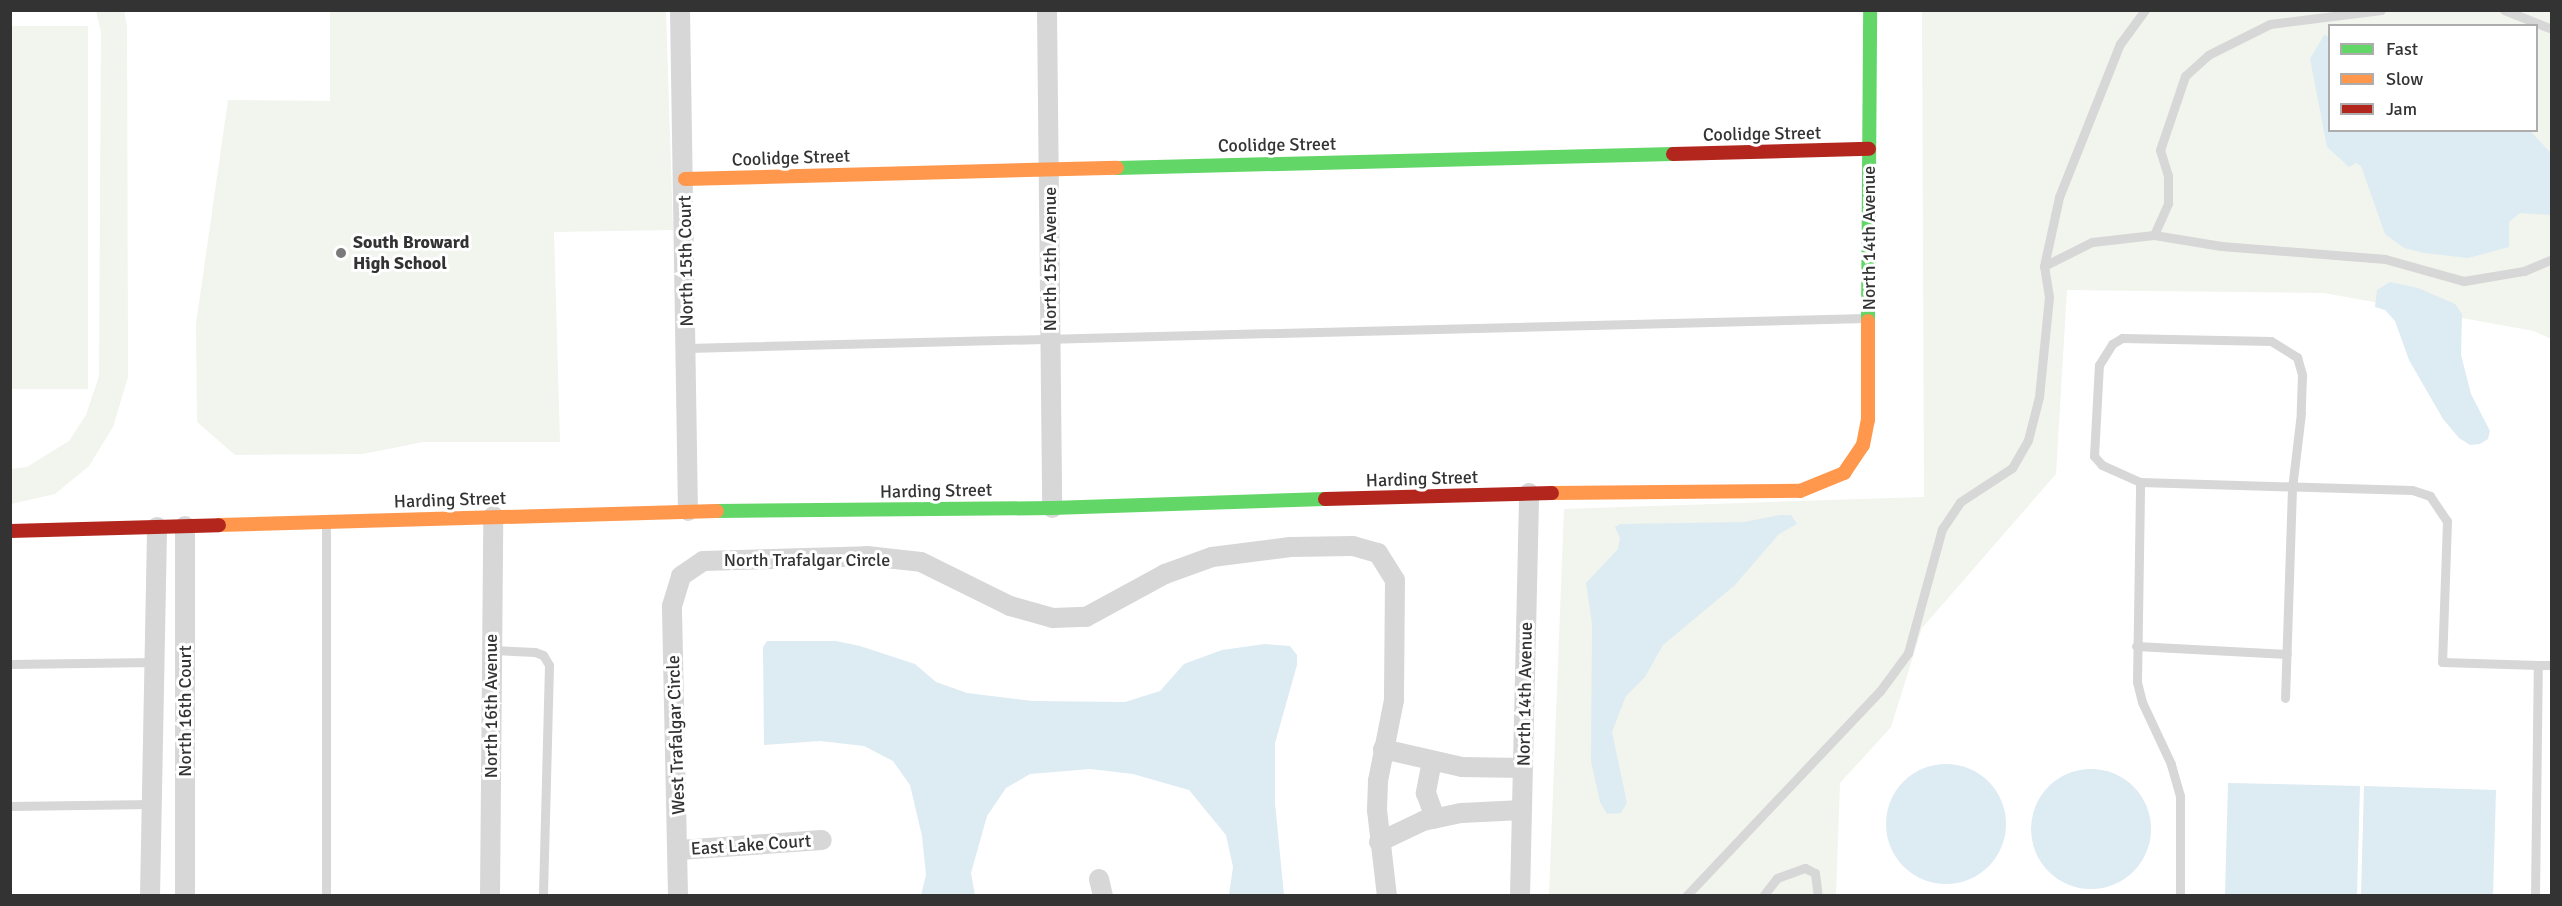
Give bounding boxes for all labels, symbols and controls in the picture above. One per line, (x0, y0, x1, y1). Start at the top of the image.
legend (2328, 24, 2538, 132)
text: Fast (2386, 38, 2418, 60)
text: Slow (2386, 68, 2423, 90)
text: Jam (2386, 98, 2417, 120)
street label: Coolidge Street (1703, 122, 1821, 146)
street label: Coolidge Street (1218, 133, 1336, 157)
street label: Coolidge Street (731, 145, 851, 171)
street label: North 14th Avenue (1858, 166, 1880, 310)
street label: North 15th Avenue (1039, 187, 1061, 331)
street label: North 15th Court (674, 195, 698, 327)
place label: South Broward High School (353, 232, 469, 274)
marker: South Broward High School (334, 246, 348, 260)
street label: Harding Street (1366, 466, 1478, 492)
street label: Harding Street (880, 479, 992, 503)
street label: Harding Street (394, 487, 506, 513)
street label: North Trafalgar Circle (724, 549, 890, 571)
street label: North 14th Avenue (1513, 622, 1537, 766)
street label: North 16th Avenue (480, 634, 502, 778)
street label: North 16th Court (174, 645, 196, 777)
street label: West Trafalgar Circle (662, 655, 690, 815)
street label: East Lake Court (690, 830, 812, 860)

